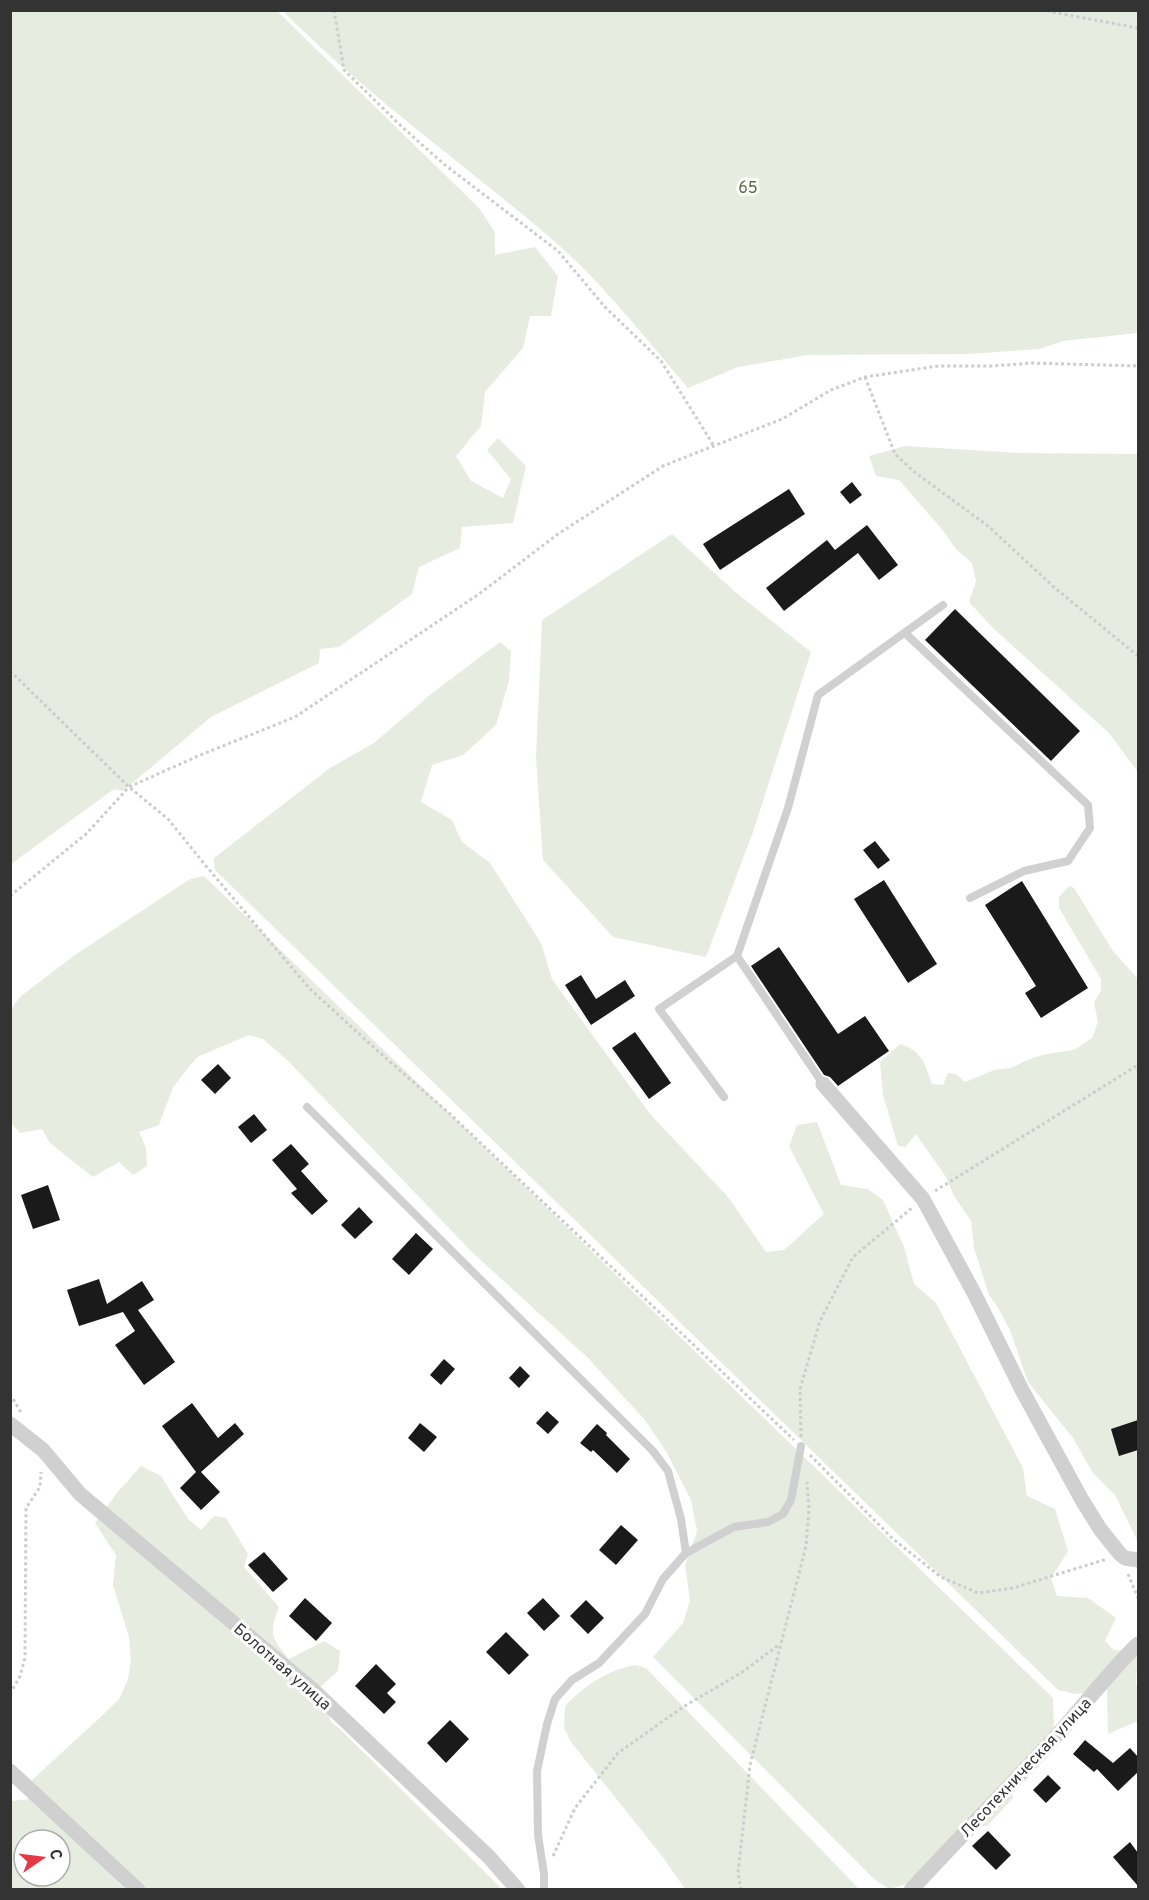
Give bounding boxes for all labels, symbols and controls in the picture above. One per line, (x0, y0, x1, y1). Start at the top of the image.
park label: 65 (738, 179, 758, 199)
street label: Болотная улица (229, 1620, 335, 1715)
street label: Лесотехническая улица (956, 1694, 1096, 1842)
north arrow (12, 1828, 72, 1888)
text: С (44, 1847, 66, 1862)

